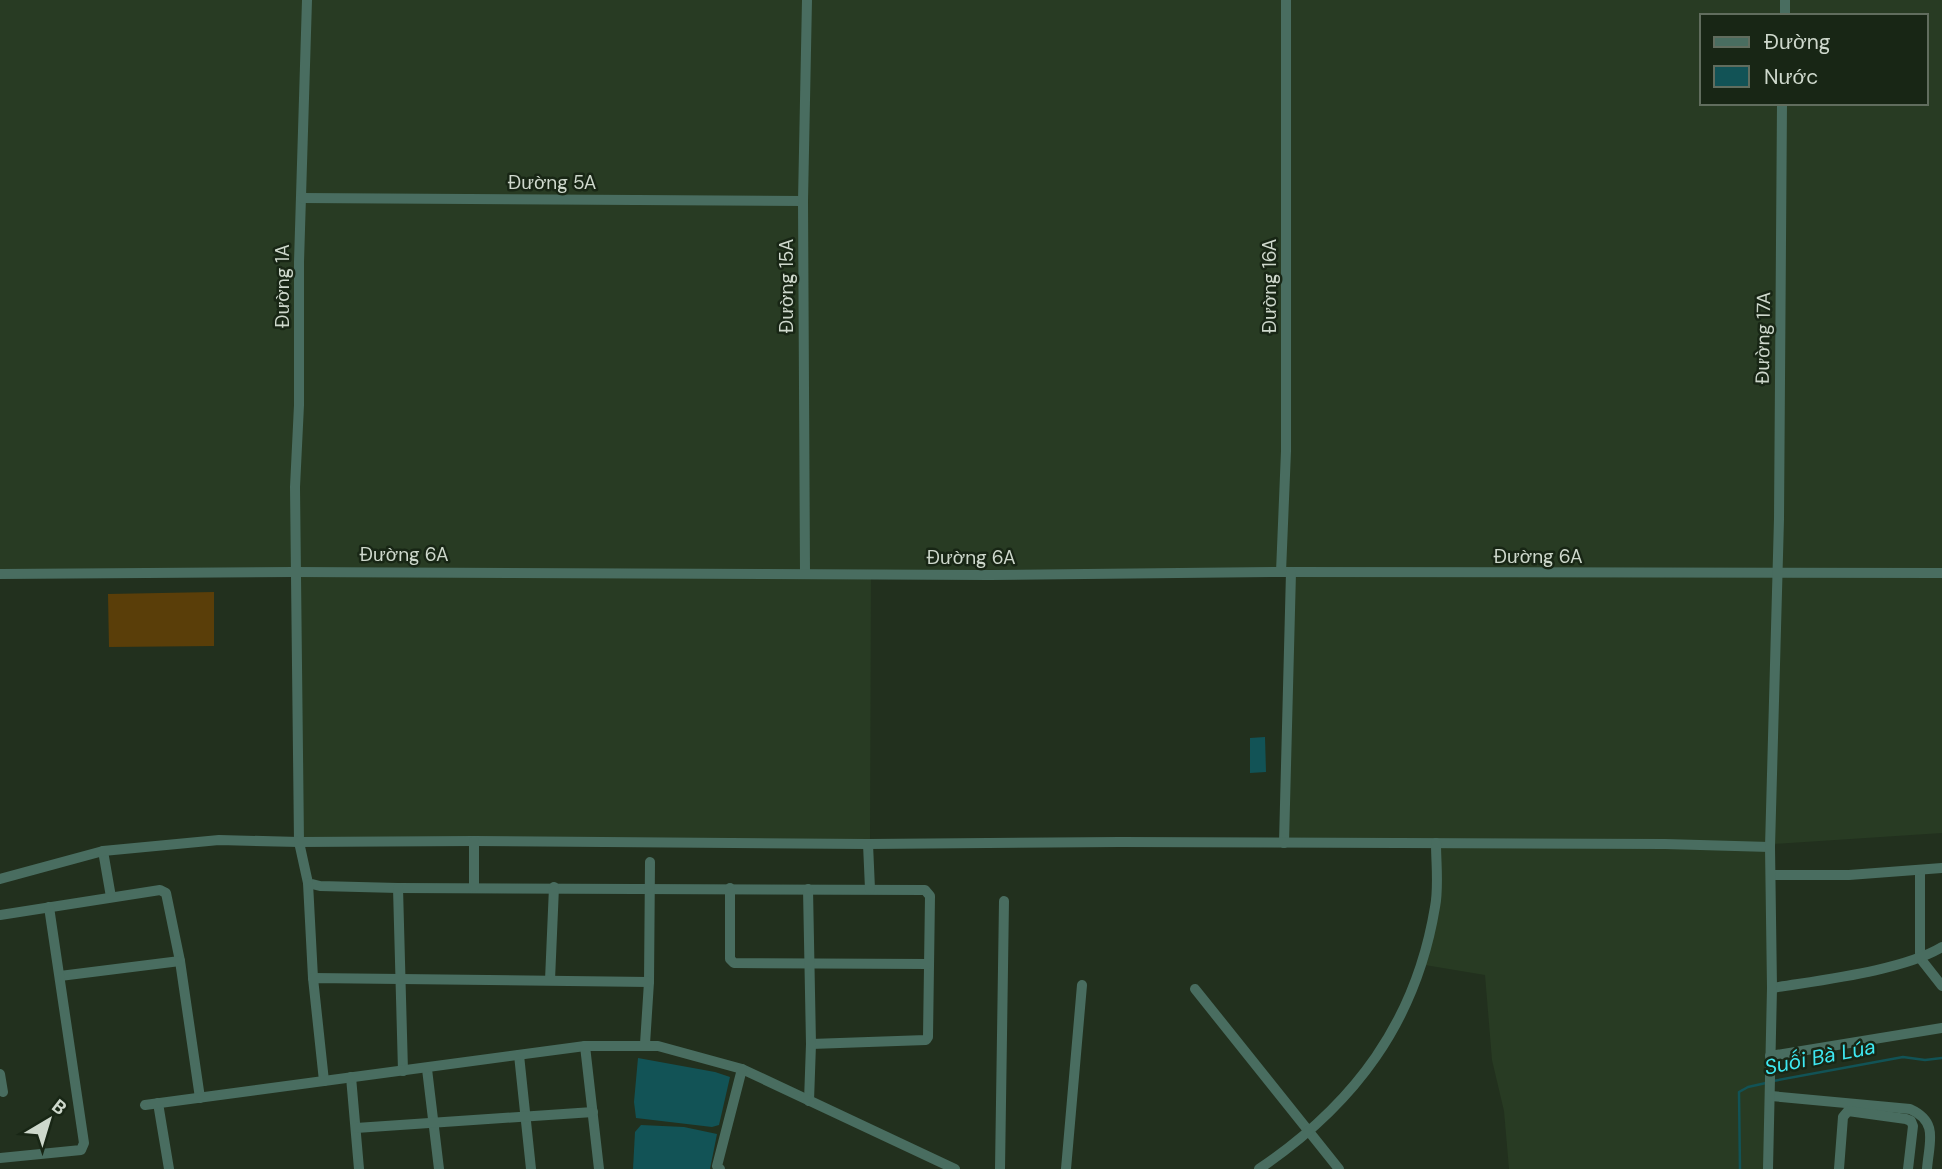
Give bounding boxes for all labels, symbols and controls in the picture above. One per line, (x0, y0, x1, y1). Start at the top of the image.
legend (1700, 14, 1928, 105)
text: Đường (1764, 28, 1831, 56)
text: Nước (1764, 63, 1818, 91)
street label: Đường 5A (508, 170, 597, 195)
street label: Đường 15A (774, 238, 799, 333)
street label: Đường 16A (1257, 238, 1282, 333)
street label: Đường 1A (270, 244, 295, 328)
street label: Đường 17A (1750, 291, 1776, 384)
street label: Đường 6A (359, 542, 449, 567)
street label: Đường 6A (1493, 544, 1583, 569)
street label: Đường 6A (926, 545, 1016, 570)
water label: Suối Bà Lúa (1762, 1032, 1878, 1082)
north arrow (14, 1085, 84, 1155)
text: B (47, 1093, 72, 1121)

